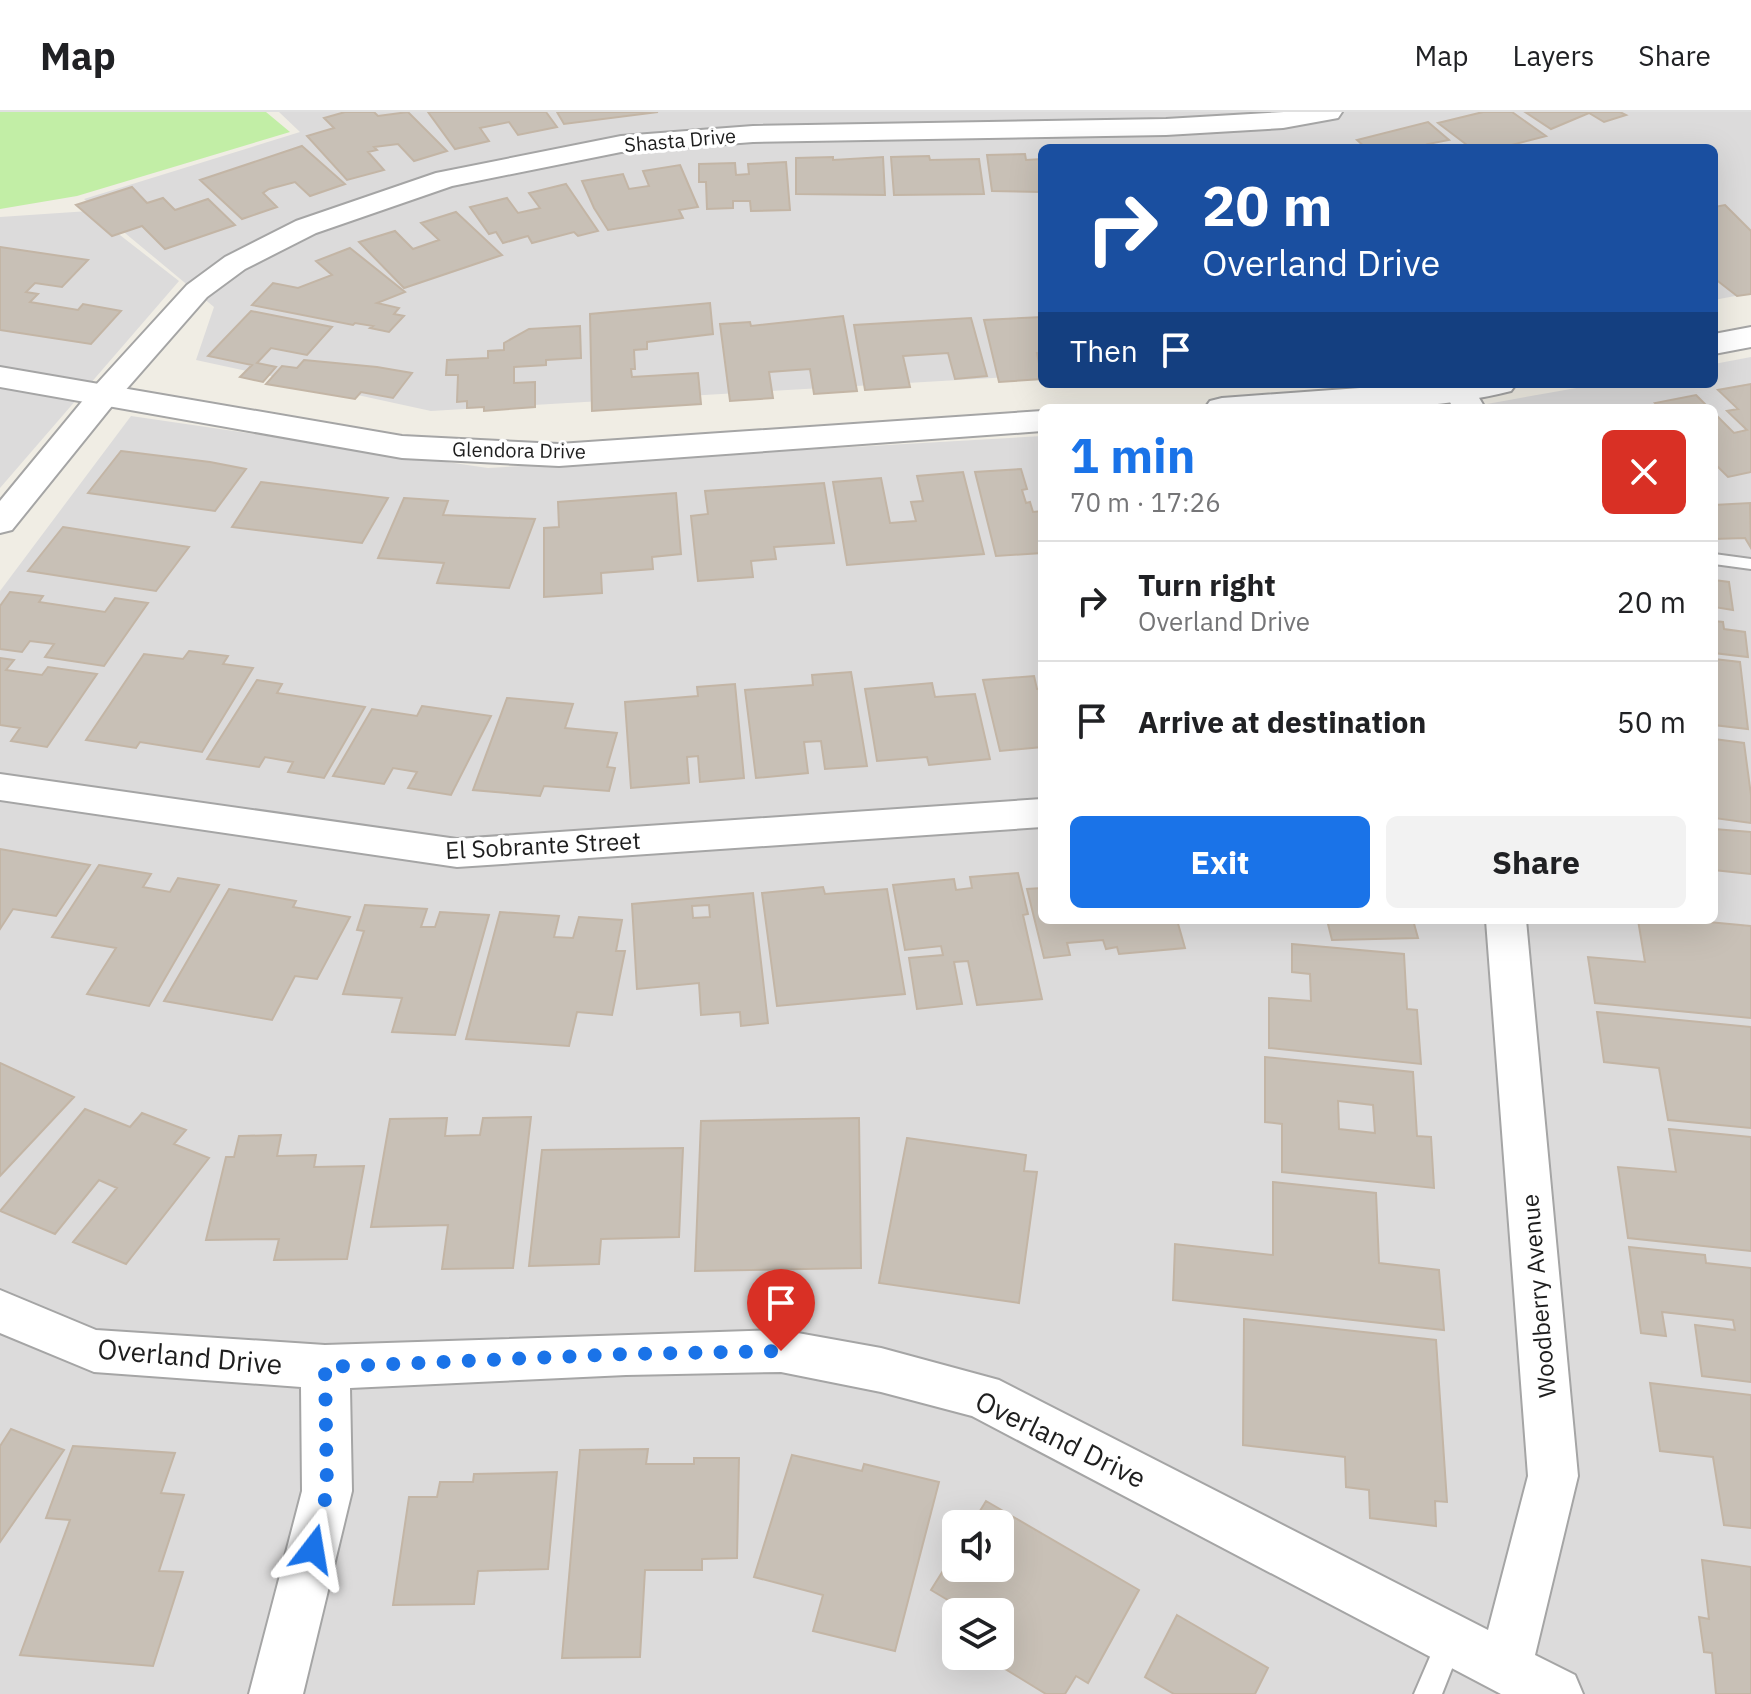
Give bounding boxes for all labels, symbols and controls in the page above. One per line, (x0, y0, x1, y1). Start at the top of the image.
text: Map (40, 31, 116, 80)
text: Map (1414, 37, 1468, 74)
text: Layers (1512, 37, 1594, 74)
text: Share (1638, 37, 1711, 74)
street label: Shasta Drive (623, 122, 737, 158)
text: 20 m (1202, 169, 1332, 241)
icon: right (1070, 176, 1174, 280)
text: Overland Drive (1202, 239, 1440, 286)
icon: arrive (1154, 328, 1198, 372)
text: Then (1070, 331, 1138, 370)
text: 1 min (1070, 424, 1195, 486)
button: close (1602, 430, 1686, 514)
street label: Glendora Drive (452, 435, 586, 465)
text: 70 m · 17:26 (1070, 485, 1221, 519)
text: Turn right (1138, 565, 1276, 604)
icon: right (1070, 579, 1114, 623)
text: 20 m (1617, 582, 1686, 621)
text: Overland Drive (1138, 604, 1310, 638)
icon: arrive (1070, 699, 1114, 743)
text: Arrive at destination (1138, 702, 1426, 741)
text: 50 m (1617, 702, 1686, 741)
button: Exit (1070, 816, 1370, 908)
button: Share (1386, 816, 1686, 908)
street label: El Sobrante Street (444, 824, 642, 866)
street label: Woodberry Avenue (1513, 1193, 1563, 1399)
pin (747, 1269, 815, 1351)
icon: arrive (759, 1281, 803, 1325)
street label: Overland Drive (96, 1329, 284, 1383)
street label: Overland Drive (970, 1382, 1152, 1496)
position arrow (271, 1507, 355, 1591)
map controls (942, 1510, 1014, 1670)
button: sound (942, 1510, 1014, 1582)
button: layers (942, 1598, 1014, 1670)

